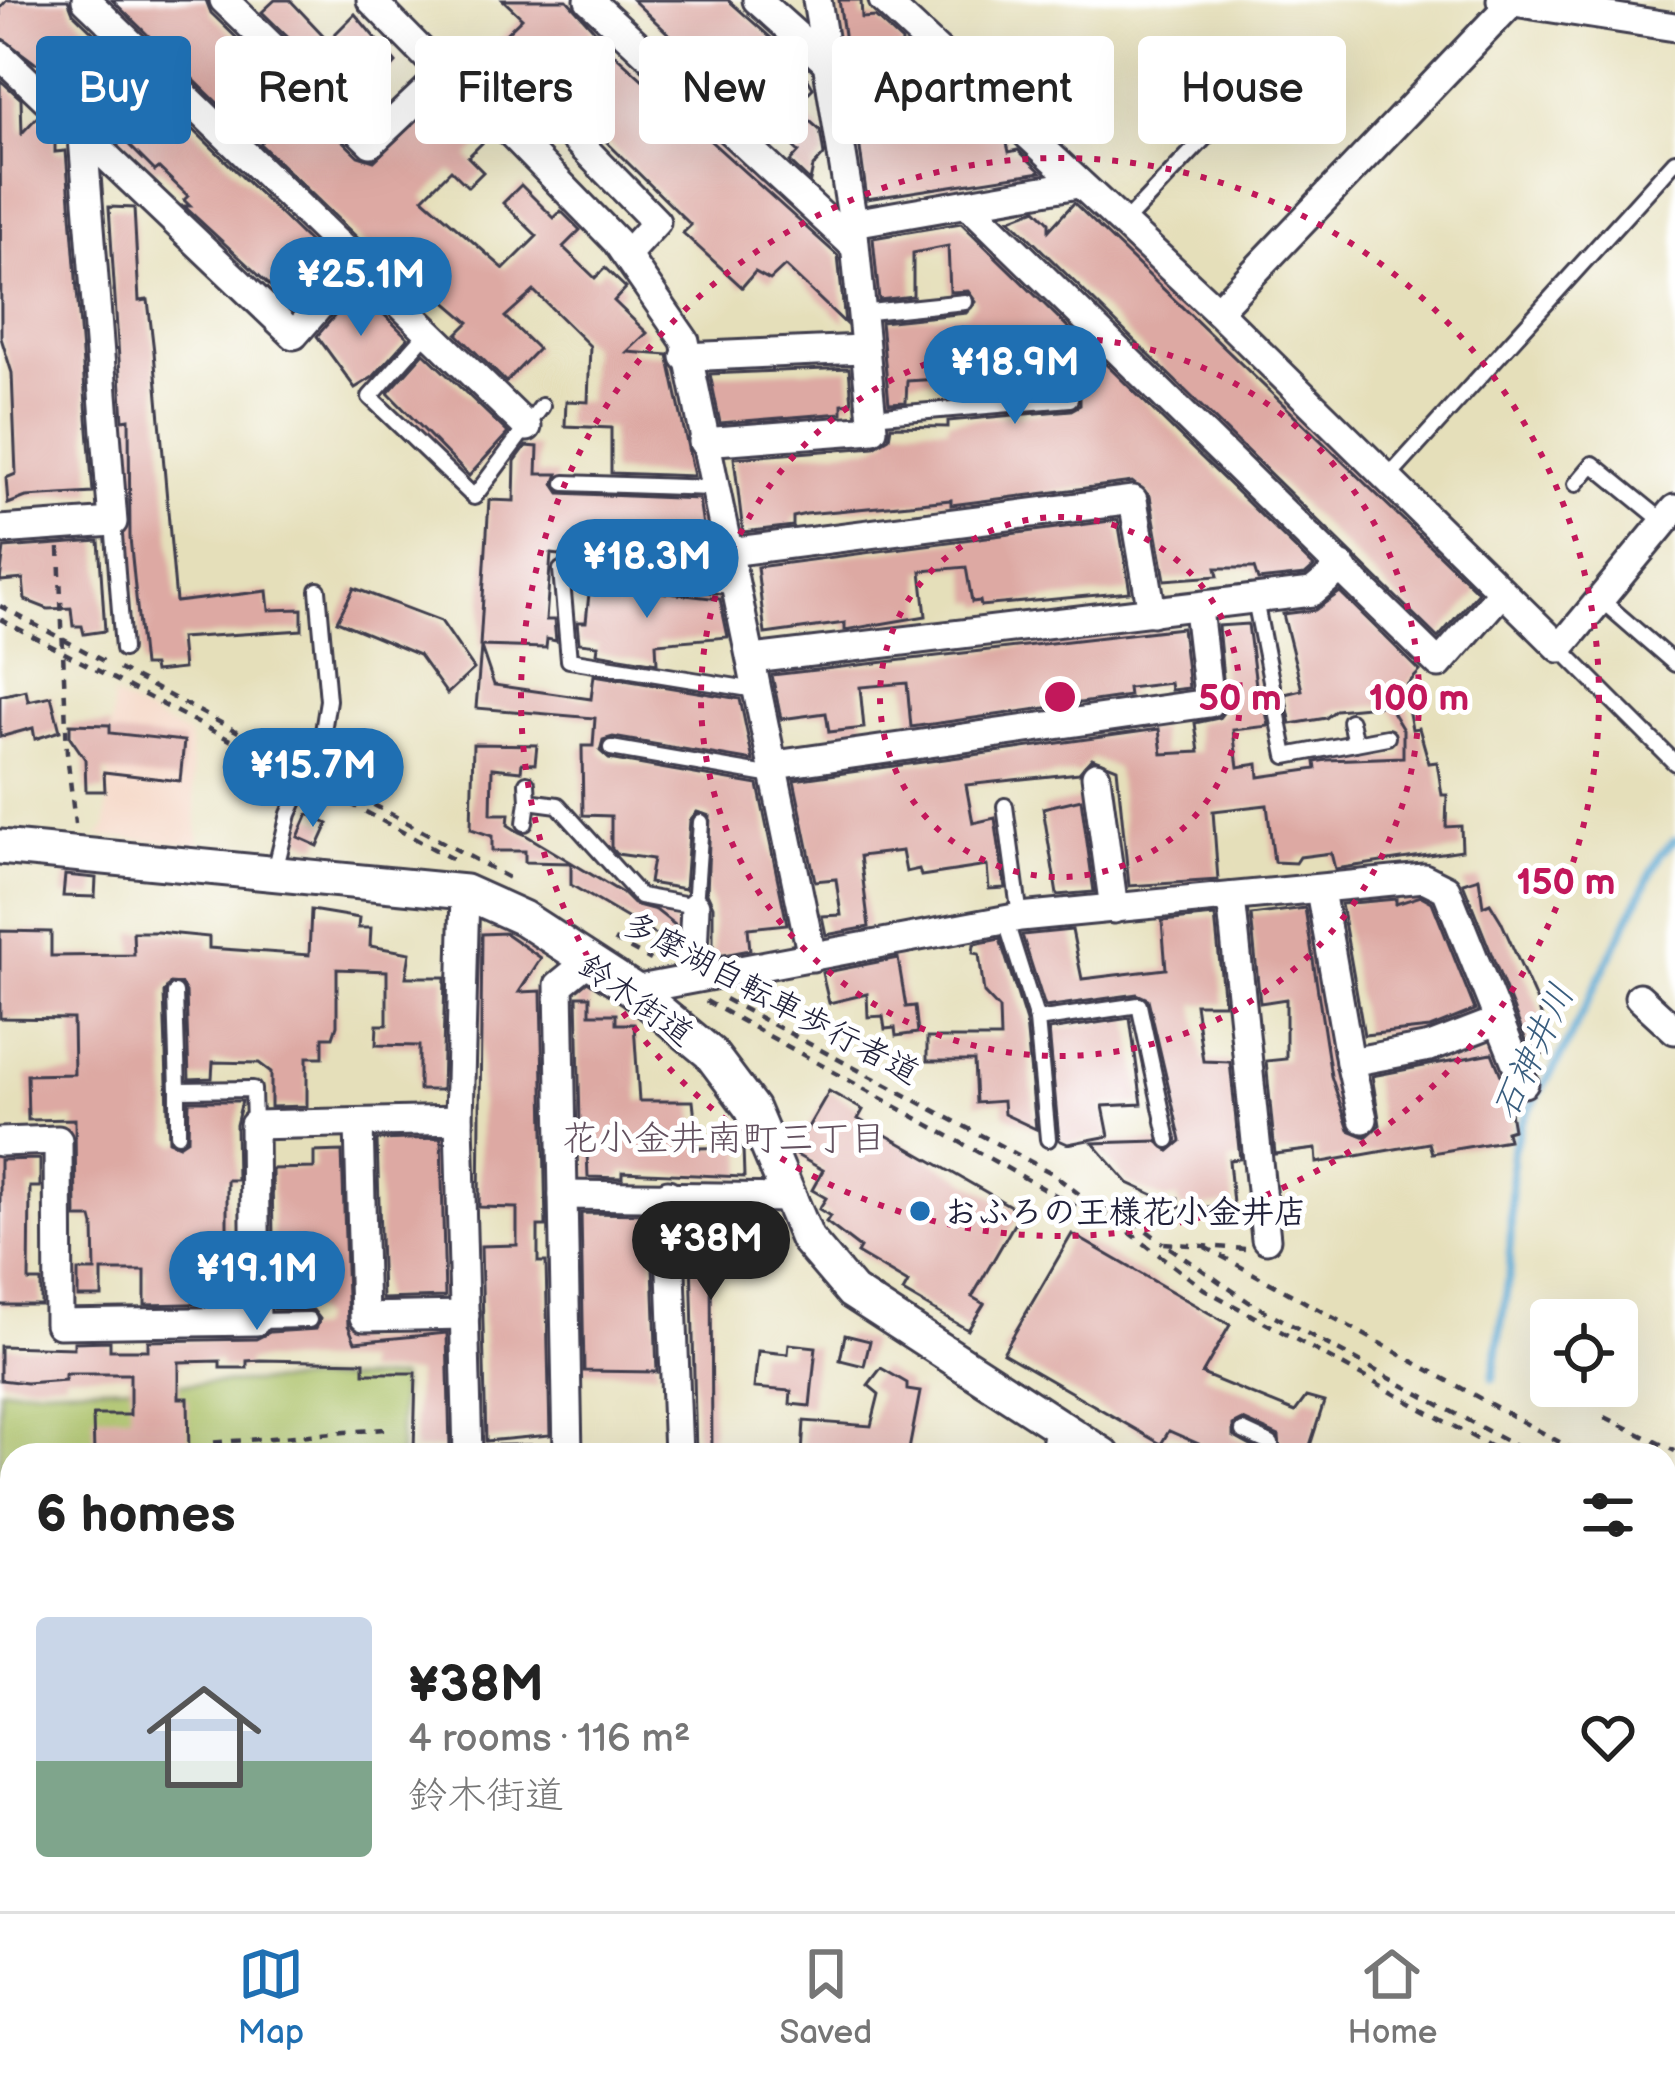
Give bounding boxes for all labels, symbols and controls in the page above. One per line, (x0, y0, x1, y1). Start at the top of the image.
chip: Buy (36, 36, 191, 144)
chip: Rent (215, 36, 391, 144)
chip: Filters (415, 36, 615, 144)
chip: New (639, 36, 808, 144)
chip: Apartment (832, 36, 1114, 144)
chip: House (1138, 36, 1346, 144)
pin: ¥25.1M (263, 237, 459, 339)
text: ¥25.1M (297, 252, 425, 299)
pin: ¥18.9M (917, 325, 1113, 427)
text: ¥18.9M (951, 340, 1079, 387)
pin: ¥18.3M (549, 519, 745, 621)
text: ¥18.3M (583, 534, 711, 581)
centre of rings (1039, 676, 1081, 718)
text: 50 m (1198, 678, 1282, 721)
text: 100 m (1369, 678, 1469, 721)
pin: ¥15.7M (215, 728, 411, 830)
text: ¥15.7M (250, 743, 376, 790)
text: 150 m (1517, 862, 1615, 905)
street label: 多摩湖自転車歩行者道 (616, 904, 926, 1094)
street label: 鈴木街道 (571, 946, 701, 1056)
water label: 石神井川 (1484, 978, 1584, 1126)
district label: 花小金井南町三丁目 (562, 1118, 886, 1161)
place label: おふろの王様花小金井店 (944, 1193, 1307, 1233)
marker: おふろの王様花小金井店 (907, 1198, 933, 1224)
pin: ¥38M (640, 1201, 782, 1303)
text: ¥38M (659, 1216, 763, 1263)
pin: ¥19.1M (159, 1231, 355, 1333)
text: ¥19.1M (196, 1246, 318, 1293)
map controls (1530, 1299, 1638, 1407)
button: locate (1530, 1299, 1638, 1407)
icon: filters (1575, 1482, 1641, 1548)
text: 6 homes (36, 1485, 236, 1546)
text: ¥38M (408, 1655, 544, 1716)
icon: home (132, 1665, 276, 1809)
icon: heart (1575, 1704, 1641, 1770)
text: 4 rooms · 116 m² (408, 1716, 691, 1763)
text: 鈴木街道 (408, 1773, 564, 1820)
tab: Map (238, 1941, 304, 2053)
tab: Saved (779, 1941, 872, 2053)
tab: Home (1348, 1941, 1437, 2053)

